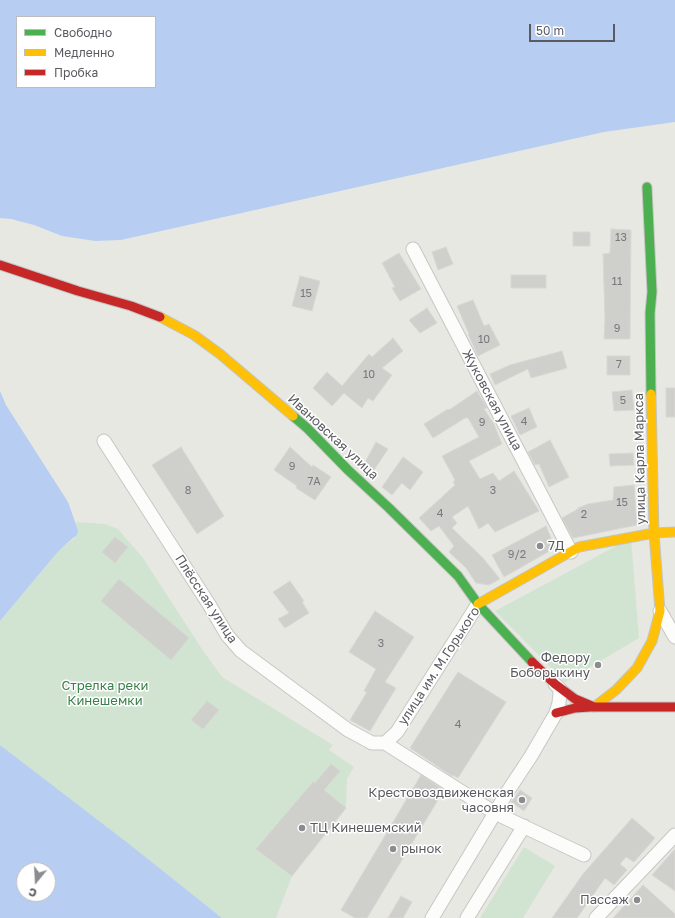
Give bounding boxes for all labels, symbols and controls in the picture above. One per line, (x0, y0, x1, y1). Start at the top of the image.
legend (16, 16, 156, 88)
scale bar (531, 16, 617, 42)
text: 50 m (536, 23, 564, 38)
text: Свободно (54, 25, 112, 40)
text: Медленно (54, 45, 114, 60)
text: Пробка (54, 65, 98, 80)
house number: 13 (615, 231, 627, 245)
house number: 11 (612, 275, 622, 289)
house number: 15 (300, 287, 312, 301)
house number: 9 (614, 322, 620, 336)
house number: 10 (478, 333, 490, 347)
street label: Жуковская улица (459, 347, 525, 453)
house number: 7 (616, 358, 622, 372)
house number: 10 (363, 368, 375, 382)
street label: Ивановская улица (284, 391, 382, 483)
street label: улица Карла Маркса (631, 393, 649, 525)
house number: 5 (620, 394, 626, 408)
house number: 4 (521, 415, 527, 429)
house number: 9 (479, 416, 485, 430)
house number: 9 (289, 460, 295, 474)
house number: 7А (307, 475, 321, 489)
house number: 8 (185, 484, 191, 498)
house number: 3 (490, 484, 496, 498)
house number: 15 (616, 496, 628, 510)
house number: 4 (437, 507, 443, 521)
house number: 2 (581, 508, 587, 522)
place label: 7Д (548, 538, 564, 554)
marker: 7Д (535, 541, 545, 551)
house number: 9/2 (508, 548, 526, 562)
street label: Плёсская улица (172, 552, 240, 646)
street label: улица им. М.Горького (395, 604, 483, 728)
house number: 3 (378, 637, 384, 651)
place label: Федору Боборыкину (510, 650, 590, 681)
marker: Федору Боборыкину (593, 660, 603, 670)
park label: Стрелка реки Кинешемки (61, 678, 149, 709)
house number: 4 (455, 718, 461, 732)
place label: Крестовоздвиженская часовня (368, 785, 514, 816)
marker: Крестовоздвиженская часовня (517, 795, 527, 805)
place label: ТЦ Кинешемский (310, 820, 422, 836)
marker: ТЦ Кинешемский (297, 823, 307, 833)
place label: рынок (401, 841, 442, 857)
marker: рынок (388, 844, 398, 854)
north arrow (16, 862, 56, 902)
text: С (27, 886, 38, 900)
place label: Пассаж (580, 892, 629, 908)
marker: Пассаж (632, 895, 642, 905)

